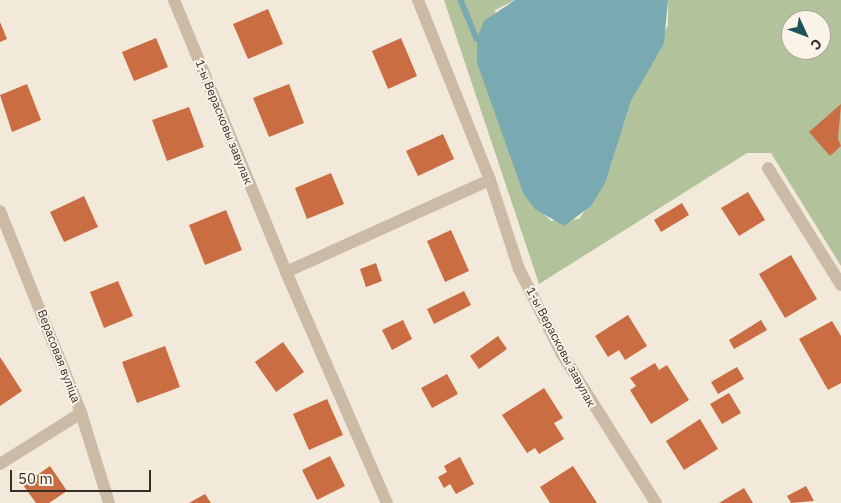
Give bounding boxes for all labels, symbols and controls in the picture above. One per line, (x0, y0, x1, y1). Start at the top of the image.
north arrow (781, 10, 831, 60)
text: С (807, 35, 826, 54)
street label: 1-ы Верасковы завулак (192, 58, 256, 186)
street label: 1-ы Верасковы завулак (523, 285, 599, 409)
street label: Верасовая вуліца (35, 307, 83, 405)
scale bar (12, 460, 154, 492)
text: 50 m (18, 469, 53, 488)

